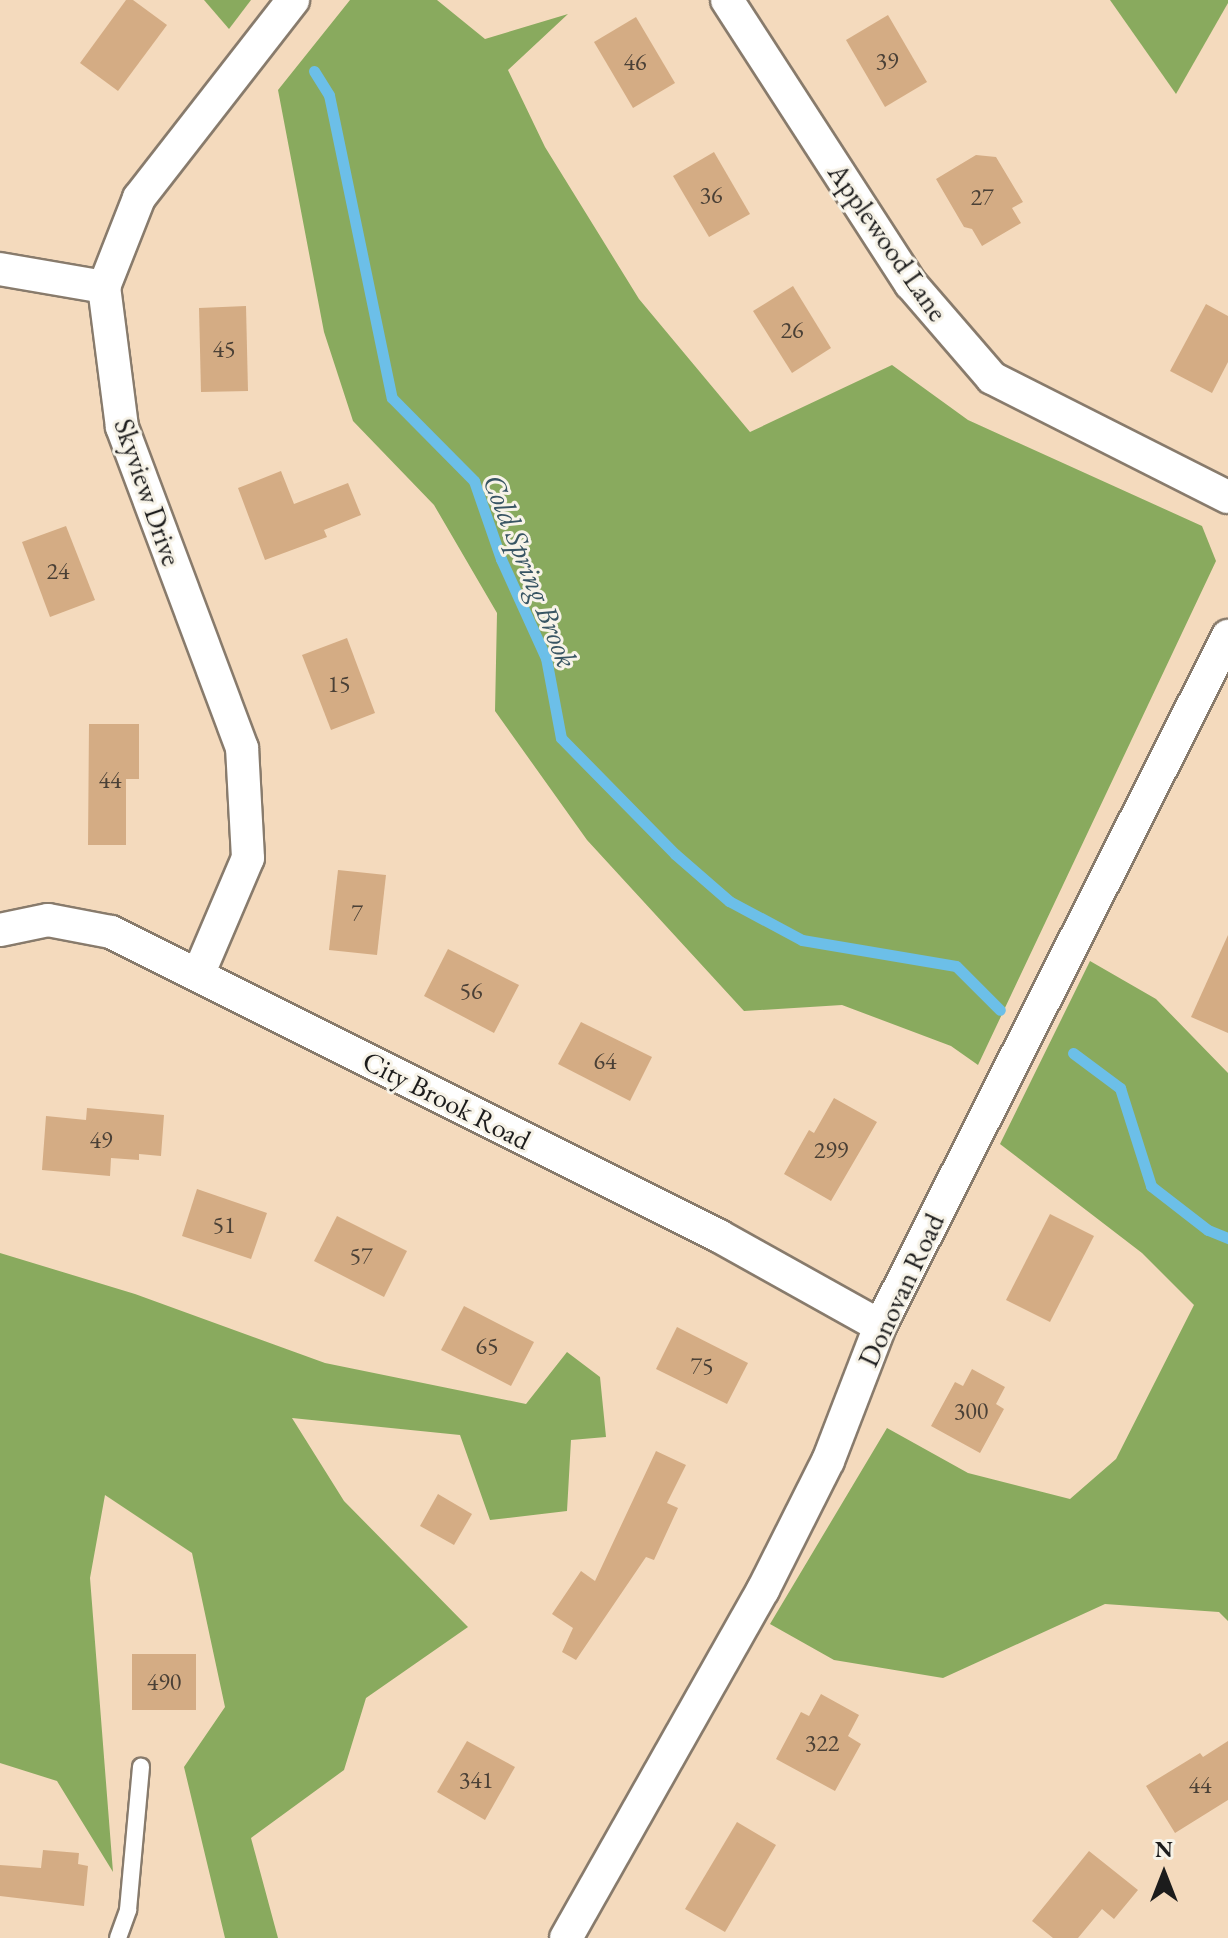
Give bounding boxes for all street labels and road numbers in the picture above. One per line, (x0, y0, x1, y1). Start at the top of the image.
street label: Applewood Lane (821, 157, 955, 327)
street label: Skyview Drive (107, 414, 189, 570)
street label: City Brook Road (357, 1043, 537, 1157)
street label: Donovan Road (851, 1208, 951, 1372)

